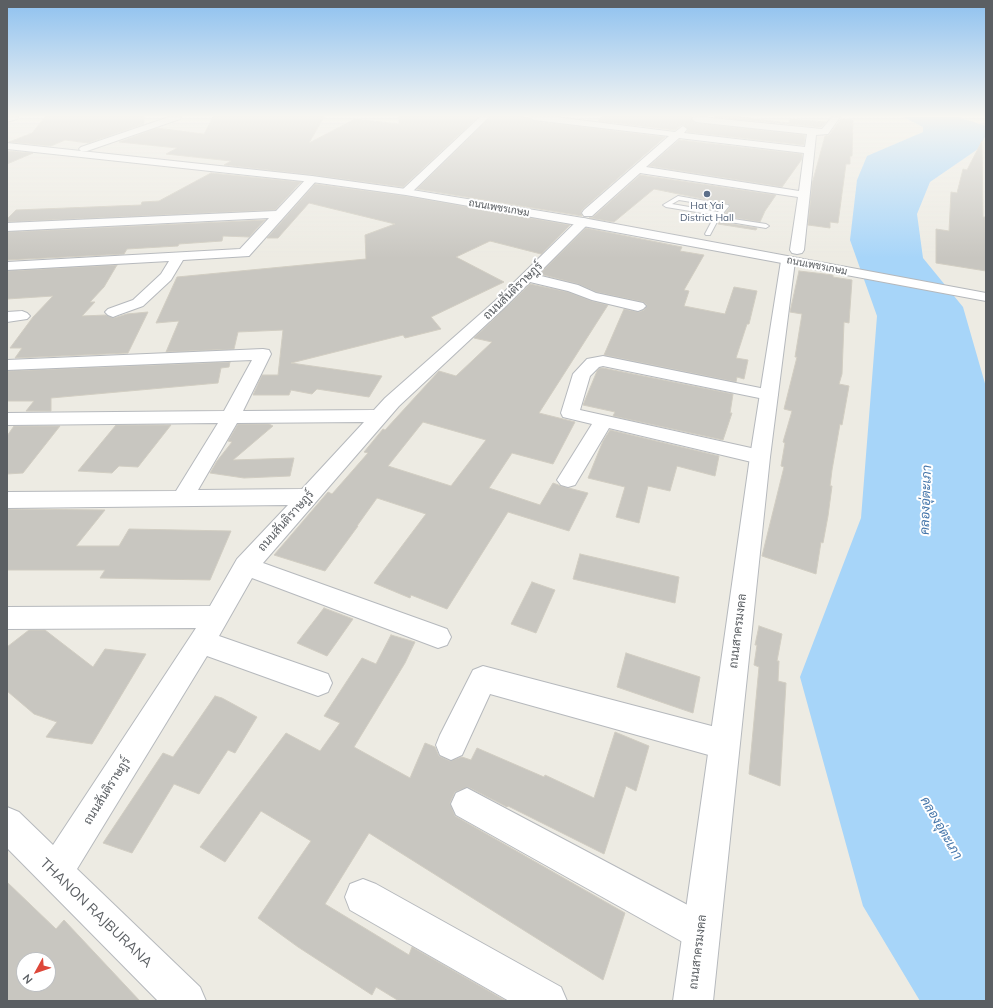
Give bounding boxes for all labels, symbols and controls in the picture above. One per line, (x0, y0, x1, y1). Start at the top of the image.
marker: Hat Yai District Hall (702, 189, 712, 199)
street label: ถนนเพชรเกษม (468, 197, 530, 219)
place label: Hat Yai District Hall (680, 200, 734, 224)
street label: ถนนเพชรเกษม (786, 254, 848, 278)
street label: ถนนสันติราษฎร์ (480, 259, 546, 323)
water label: คลองอุ่ตะเภา (917, 465, 935, 535)
street label: ถนนสันติราษฎร์ (255, 488, 317, 554)
street label: ถนนสาครมงคล (726, 593, 750, 669)
street label: ถนนสันติราษฎร์ (80, 755, 134, 827)
water label: คลองอุ่ตะเภา (917, 794, 965, 862)
street label: THANON RAJBURANA (36, 855, 156, 971)
street label: ถนนสาครมงคล (686, 914, 710, 990)
north arrow (16, 952, 56, 992)
text: N (20, 971, 36, 987)

